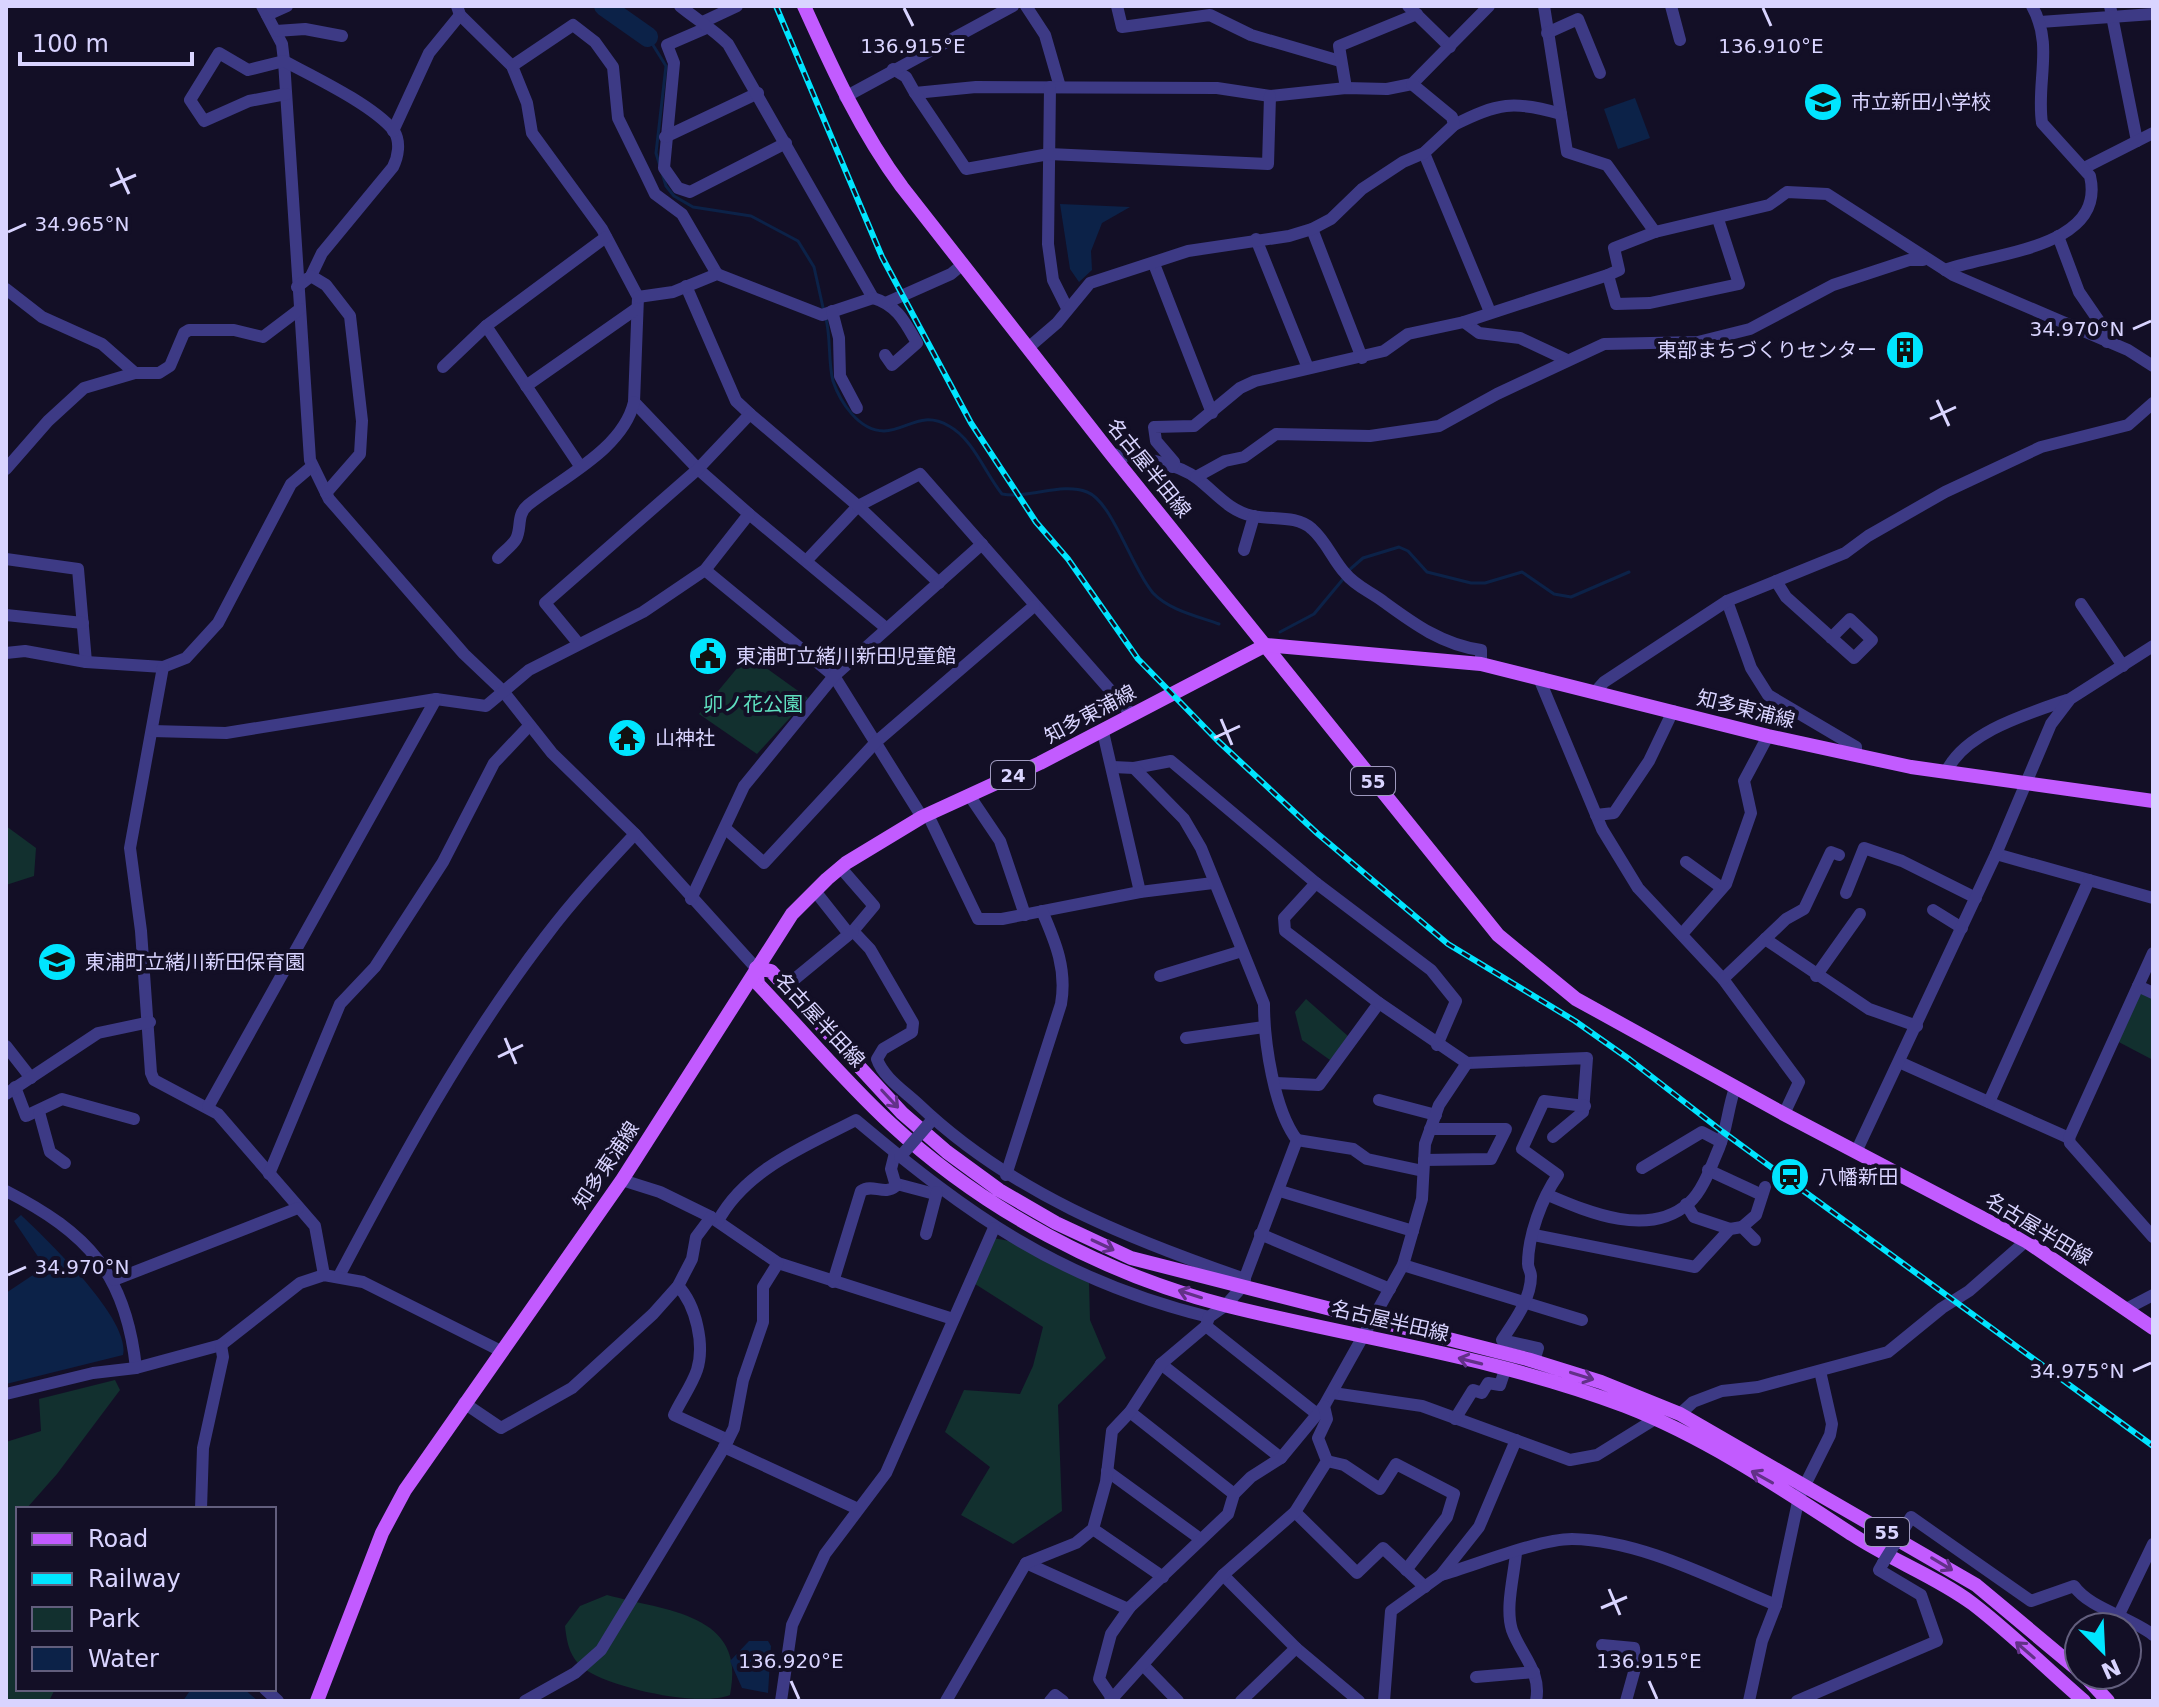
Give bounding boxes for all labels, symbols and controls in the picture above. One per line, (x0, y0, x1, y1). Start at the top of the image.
scale bar (20, 16, 192, 66)
text: 100 m (32, 30, 109, 58)
text: 136.915°E (860, 34, 966, 58)
text: 136.910°E (1718, 34, 1824, 58)
school or university icon: 市立新田小学校 (1802, 81, 1844, 123)
place label: 市立新田小学校 (1851, 90, 1991, 114)
text: 34.965°N (35, 212, 129, 236)
text: 34.970°N (2030, 317, 2124, 341)
building icon: 東部まちづくりセンター (1884, 329, 1926, 371)
place label: 東部まちづくりセンター (1657, 338, 1877, 362)
street label: 名古屋半田線 (1102, 414, 1196, 522)
public building icon: 東浦町立緒川新田児童館 (687, 635, 729, 677)
place label: 東浦町立緒川新田児童館 (736, 644, 956, 668)
street label: 知多東浦線 (1040, 680, 1140, 748)
street label: 知多東浦線 (1695, 685, 1797, 733)
park label: 卯ノ花公園 (703, 692, 803, 716)
temple icon: 山神社 (606, 717, 648, 759)
place label: 山神社 (655, 726, 715, 750)
road number: 24 (991, 761, 1035, 789)
road number: 55 (1351, 767, 1395, 795)
school or university icon: 東浦町立緒川新田保育園 (36, 941, 78, 983)
place label: 東浦町立緒川新田保育園 (85, 950, 305, 974)
street label: 名古屋半田線 (770, 968, 870, 1072)
one-way arrow (880, 1089, 899, 1109)
street label: 知多東浦線 (568, 1117, 644, 1213)
station icon: 八幡新田 (1769, 1156, 1811, 1198)
place label: 八幡新田 (1818, 1165, 1898, 1189)
street label: 名古屋半田線 (1981, 1188, 2097, 1270)
one-way arrow (1091, 1238, 1115, 1253)
text: 34.970°N (35, 1255, 129, 1279)
one-way arrow (1177, 1285, 1202, 1300)
street label: 名古屋半田線 (1329, 1296, 1451, 1346)
one-way arrow (1457, 1353, 1483, 1368)
text: 34.975°N (2030, 1359, 2124, 1383)
one-way arrow (1568, 1369, 1594, 1384)
one-way arrow (1750, 1469, 1774, 1484)
legend (16, 1507, 276, 1691)
road number: 55 (1865, 1518, 1909, 1546)
text: Road (88, 1525, 148, 1553)
one-way arrow (1930, 1557, 1953, 1573)
text: Railway (88, 1565, 181, 1593)
text: Park (88, 1605, 140, 1633)
north arrow (2063, 1611, 2143, 1691)
one-way arrow (2015, 1641, 2036, 1659)
text: Water (88, 1645, 159, 1673)
text: 136.920°E (738, 1649, 844, 1673)
text: 136.915°E (1596, 1649, 1702, 1673)
text: N (2097, 1654, 2124, 1684)

